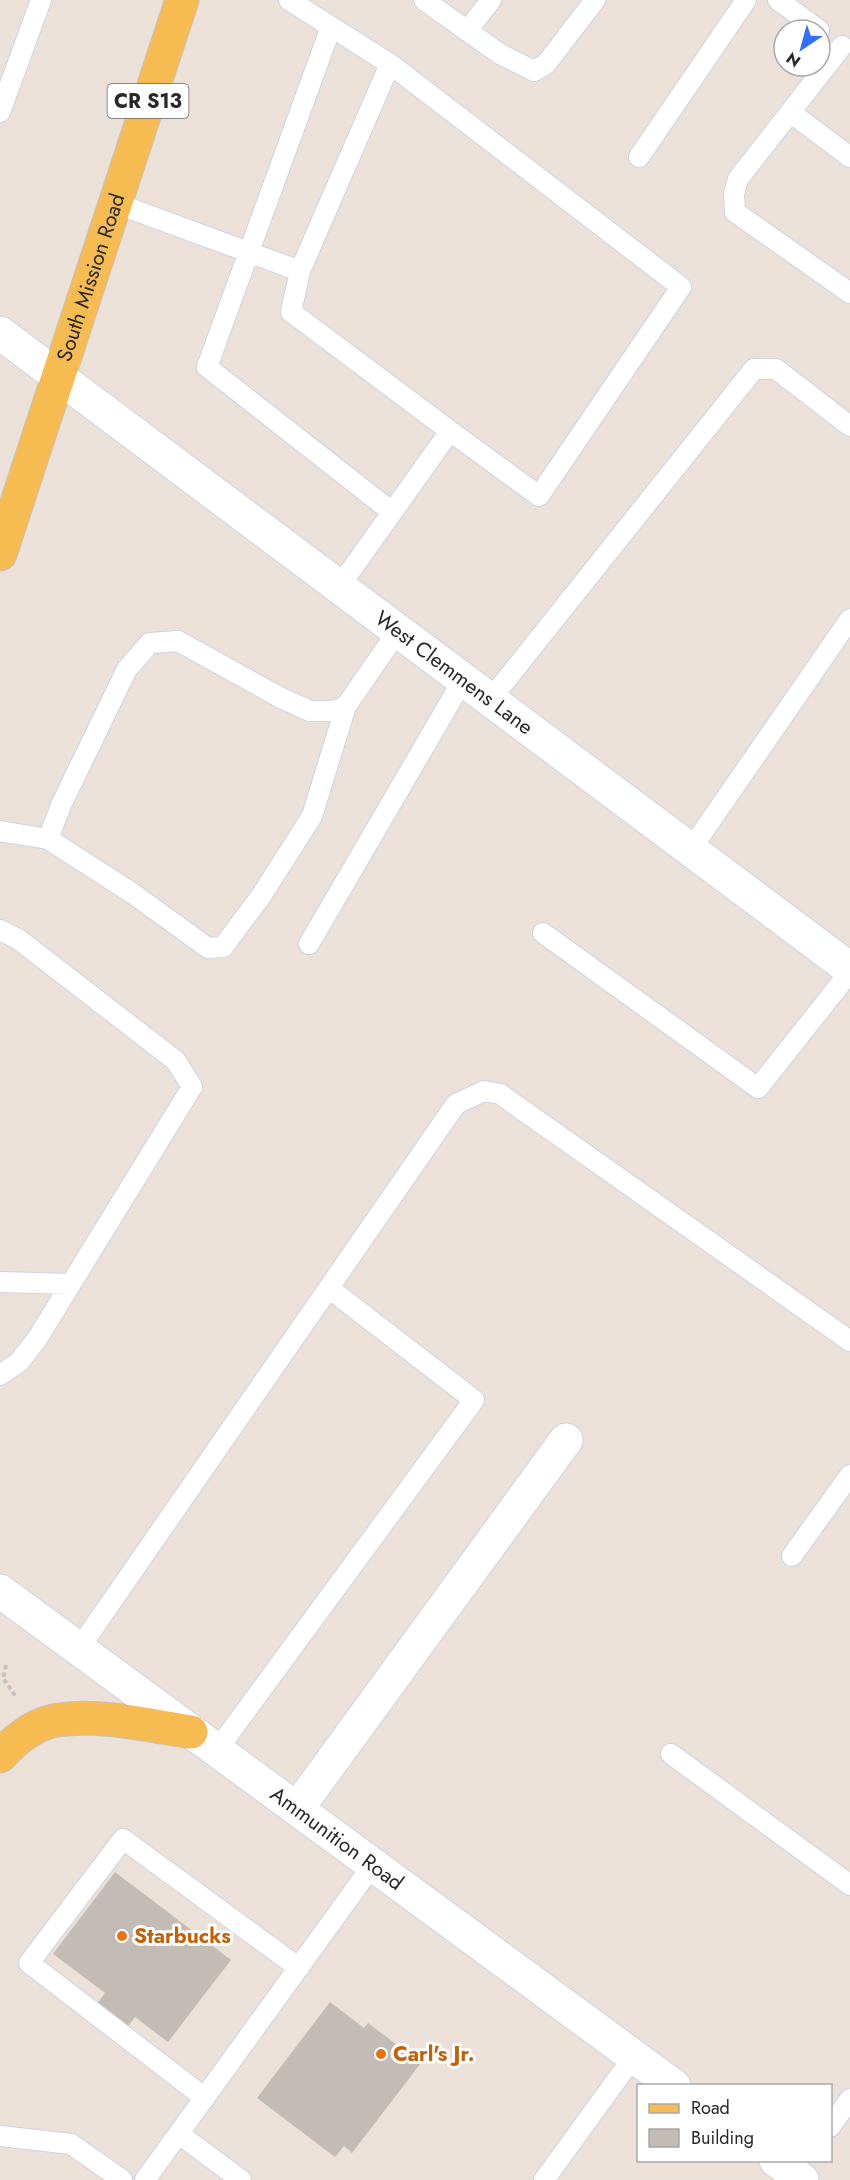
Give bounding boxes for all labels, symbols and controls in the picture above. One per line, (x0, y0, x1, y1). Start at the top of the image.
north arrow (772, 18, 832, 78)
text: N (782, 47, 805, 73)
road number: CR S13 (108, 84, 188, 118)
street label: South Mission Road (49, 190, 132, 366)
street label: West Clemmens Lane (369, 604, 539, 742)
street label: Ammunition Road (264, 1779, 410, 1898)
place label: Starbucks (134, 1921, 231, 1951)
marker: Starbucks (115, 1929, 129, 1943)
place label: Carl's Jr. (393, 2039, 475, 2069)
marker: Carl's Jr. (374, 2047, 388, 2061)
legend (637, 2084, 832, 2162)
text: Road (691, 2095, 730, 2121)
text: Building (691, 2125, 754, 2151)

